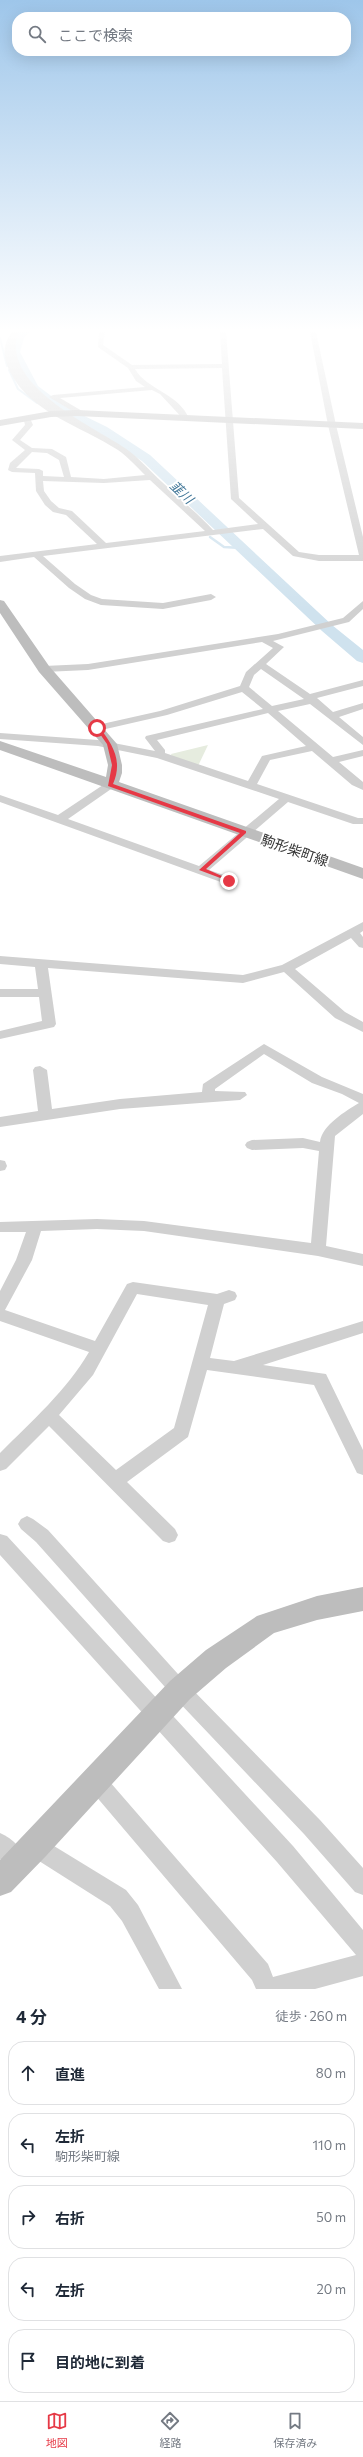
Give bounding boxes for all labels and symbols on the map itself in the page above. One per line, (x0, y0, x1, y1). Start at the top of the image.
water label: 韮川 (167, 477, 198, 508)
route start (88, 719, 106, 737)
street label: 駒形柴町線 (259, 831, 331, 869)
route end (220, 872, 238, 890)

